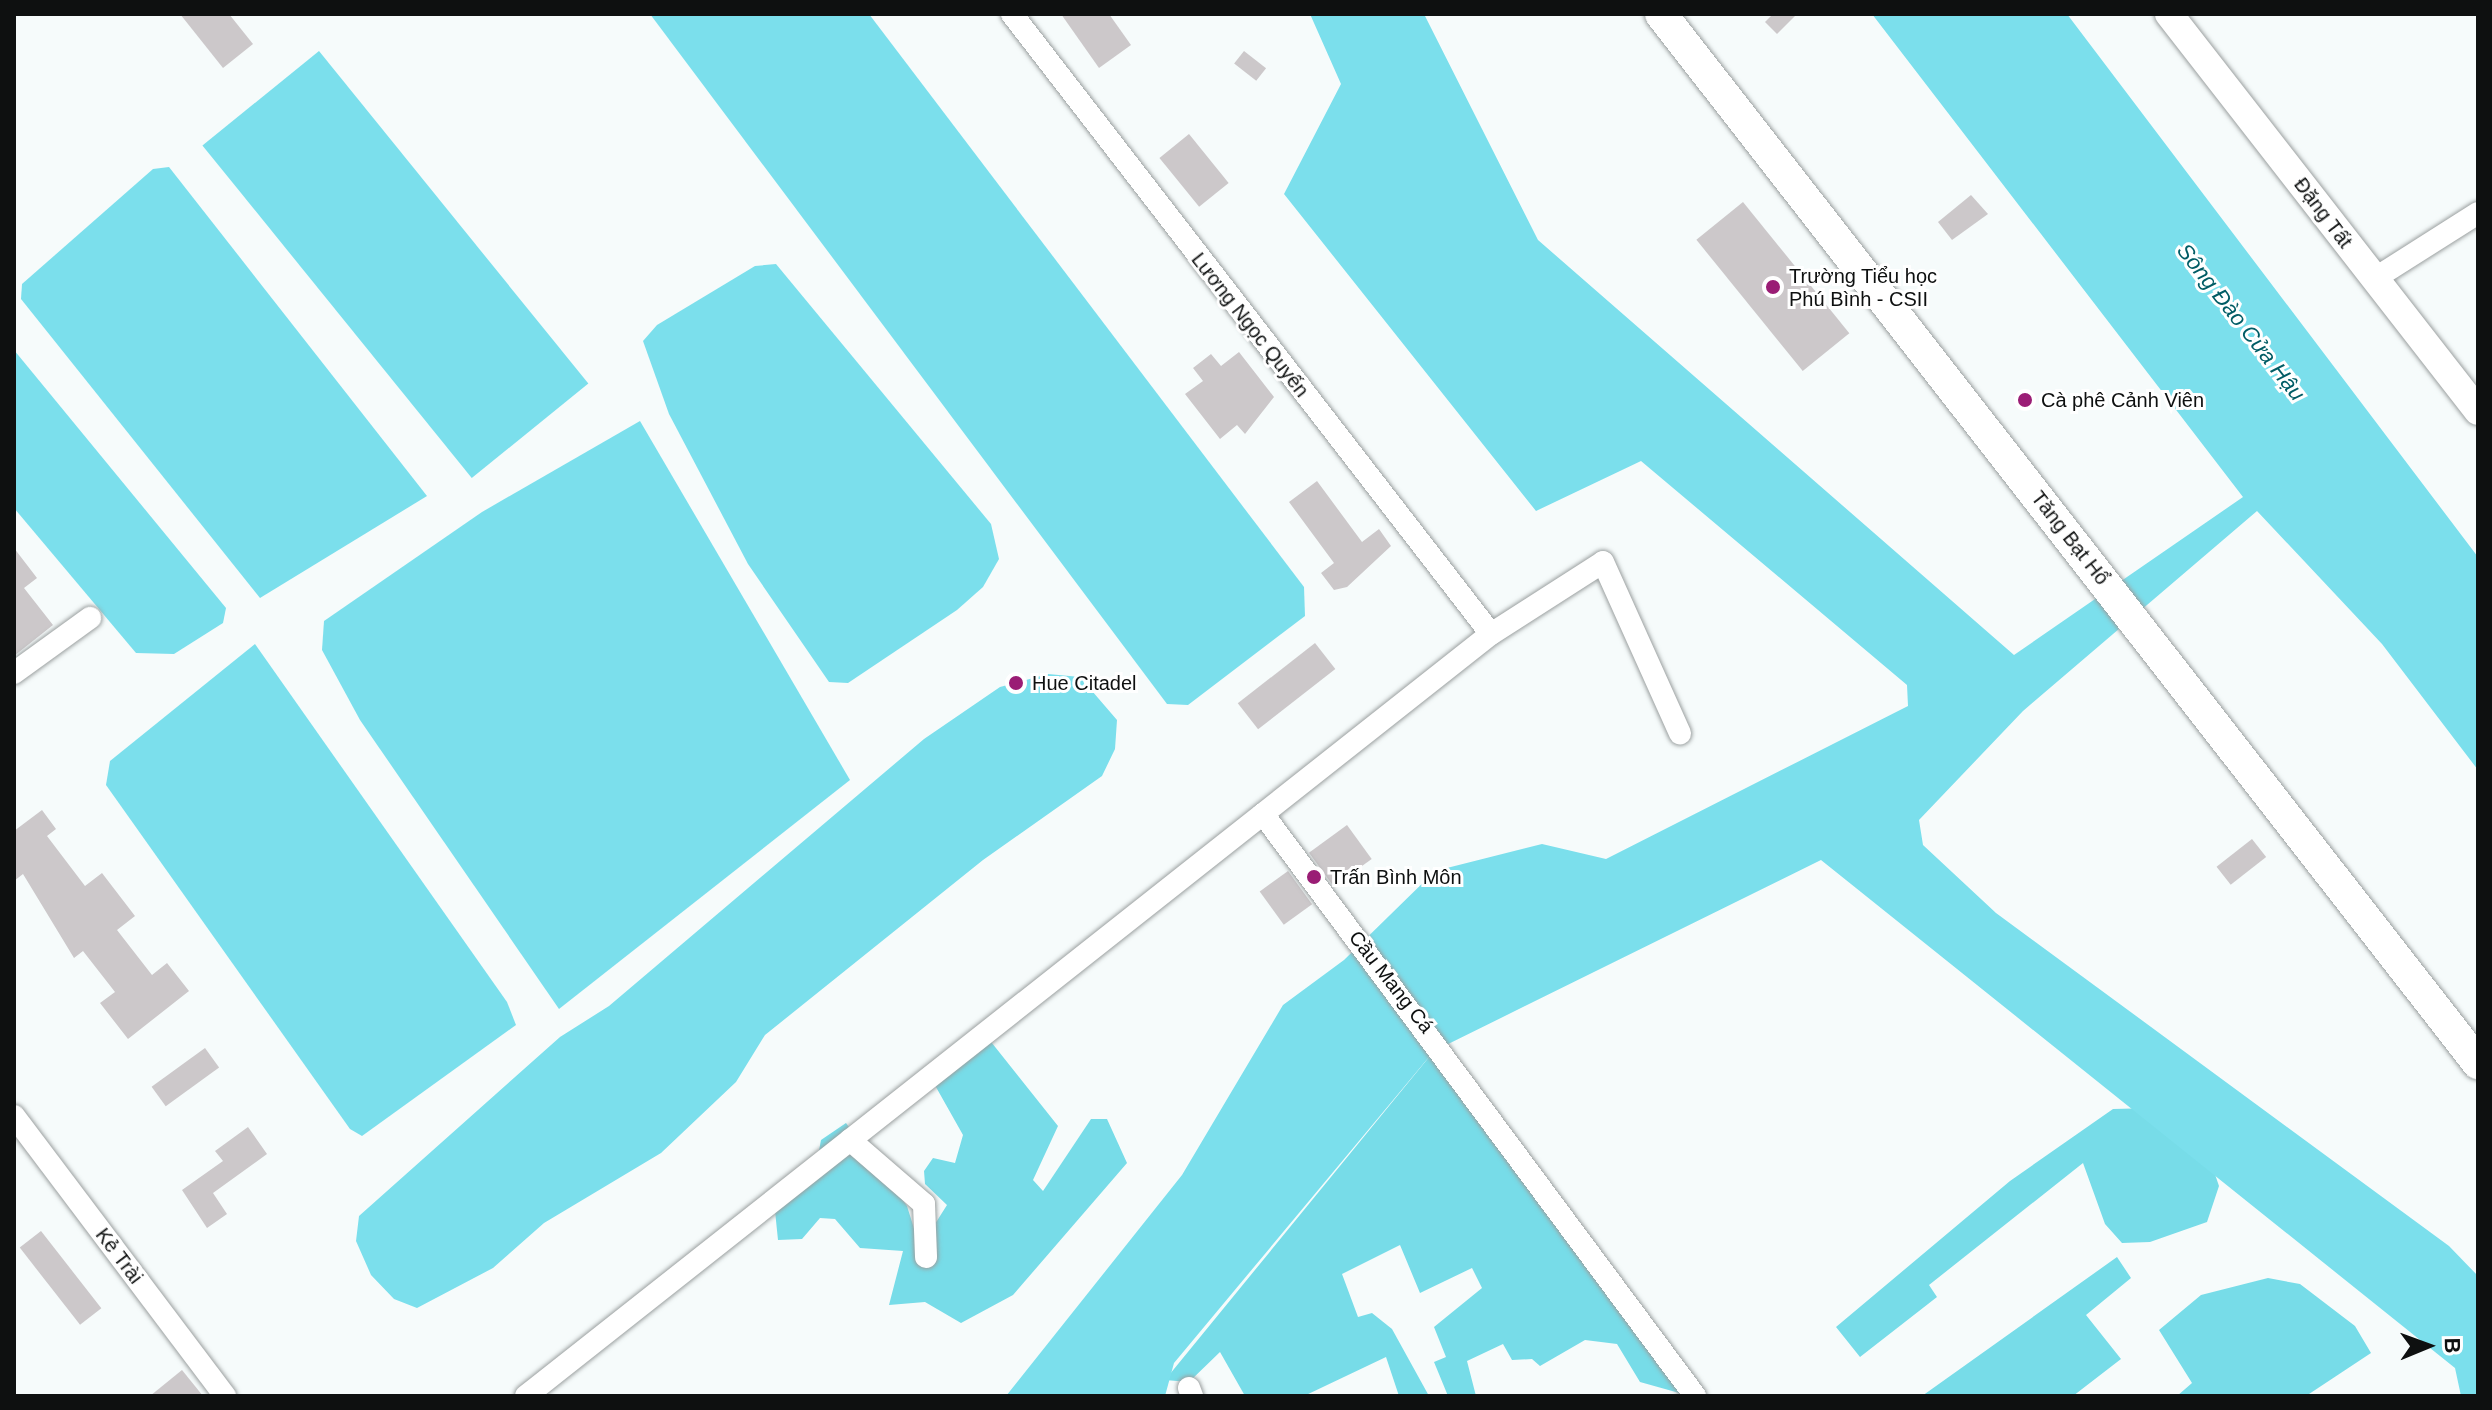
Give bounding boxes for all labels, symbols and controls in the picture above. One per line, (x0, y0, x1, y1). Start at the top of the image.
street label: Đặng Tất (2289, 173, 2357, 253)
water label: Sông Đào Cửa Hậu (2171, 238, 2311, 406)
street label: Lương Ngọc Quyến (1186, 248, 1314, 402)
place label: Trường Tiểu học Phú Bình - CSII (1789, 264, 1937, 311)
marker: Trường Tiểu học Phú Bình - CSII (1764, 278, 1782, 296)
place label: Cà phê Cảnh Viên (2041, 388, 2204, 412)
marker: Cà phê Cảnh Viên (2016, 391, 2034, 409)
street label: Tăng Bạt Hổ (2026, 486, 2114, 590)
place label: Hue Citadel (1032, 671, 1137, 695)
marker: Hue Citadel (1007, 674, 1025, 692)
place label: Trấn Bình Môn (1330, 865, 1462, 889)
marker: Trấn Bình Môn (1305, 868, 1323, 886)
street label: Cầu Mang Cá (1344, 926, 1438, 1038)
street label: Kẻ Trài (90, 1223, 148, 1289)
north arrow (2388, 1306, 2468, 1386)
text: B (2440, 1337, 2465, 1354)

